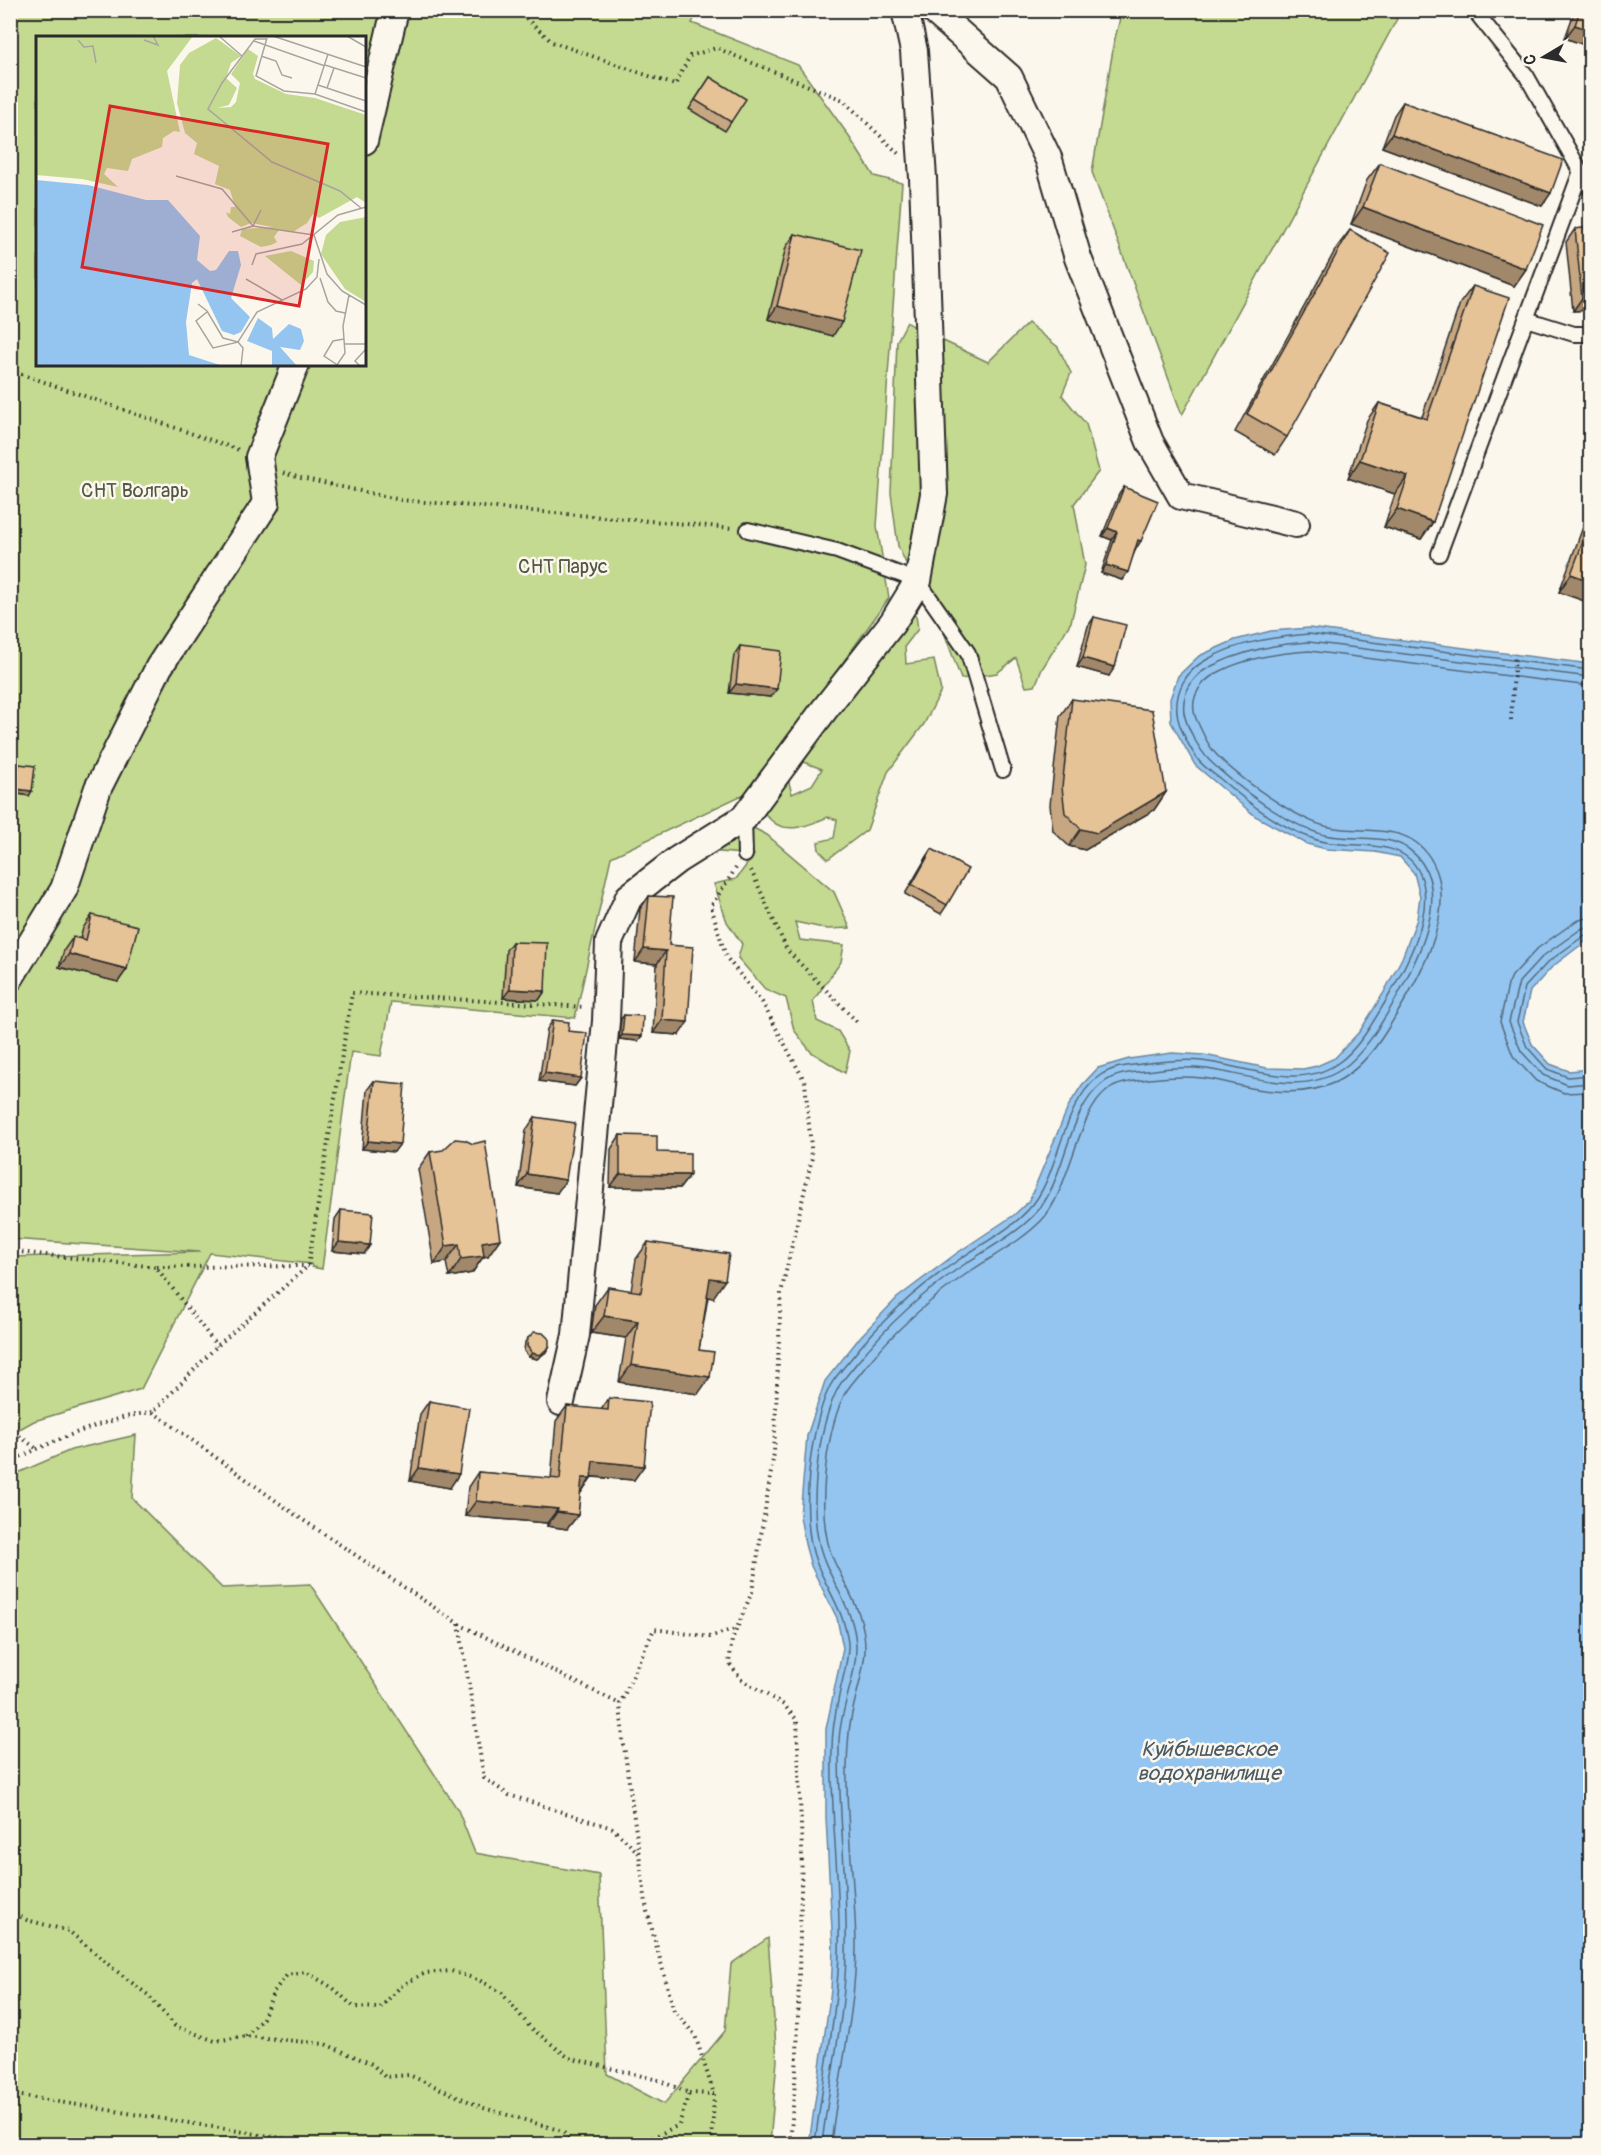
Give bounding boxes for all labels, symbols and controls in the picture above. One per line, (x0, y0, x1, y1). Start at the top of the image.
north arrow (1514, 27, 1574, 87)
inset map (36, 36, 366, 366)
text: С (1519, 53, 1541, 66)
park label: СНТ Волгарь (81, 478, 189, 503)
park label: СНТ Парус (518, 554, 608, 579)
water label: Куйбышевское водохранилище (1137, 1736, 1283, 1787)

